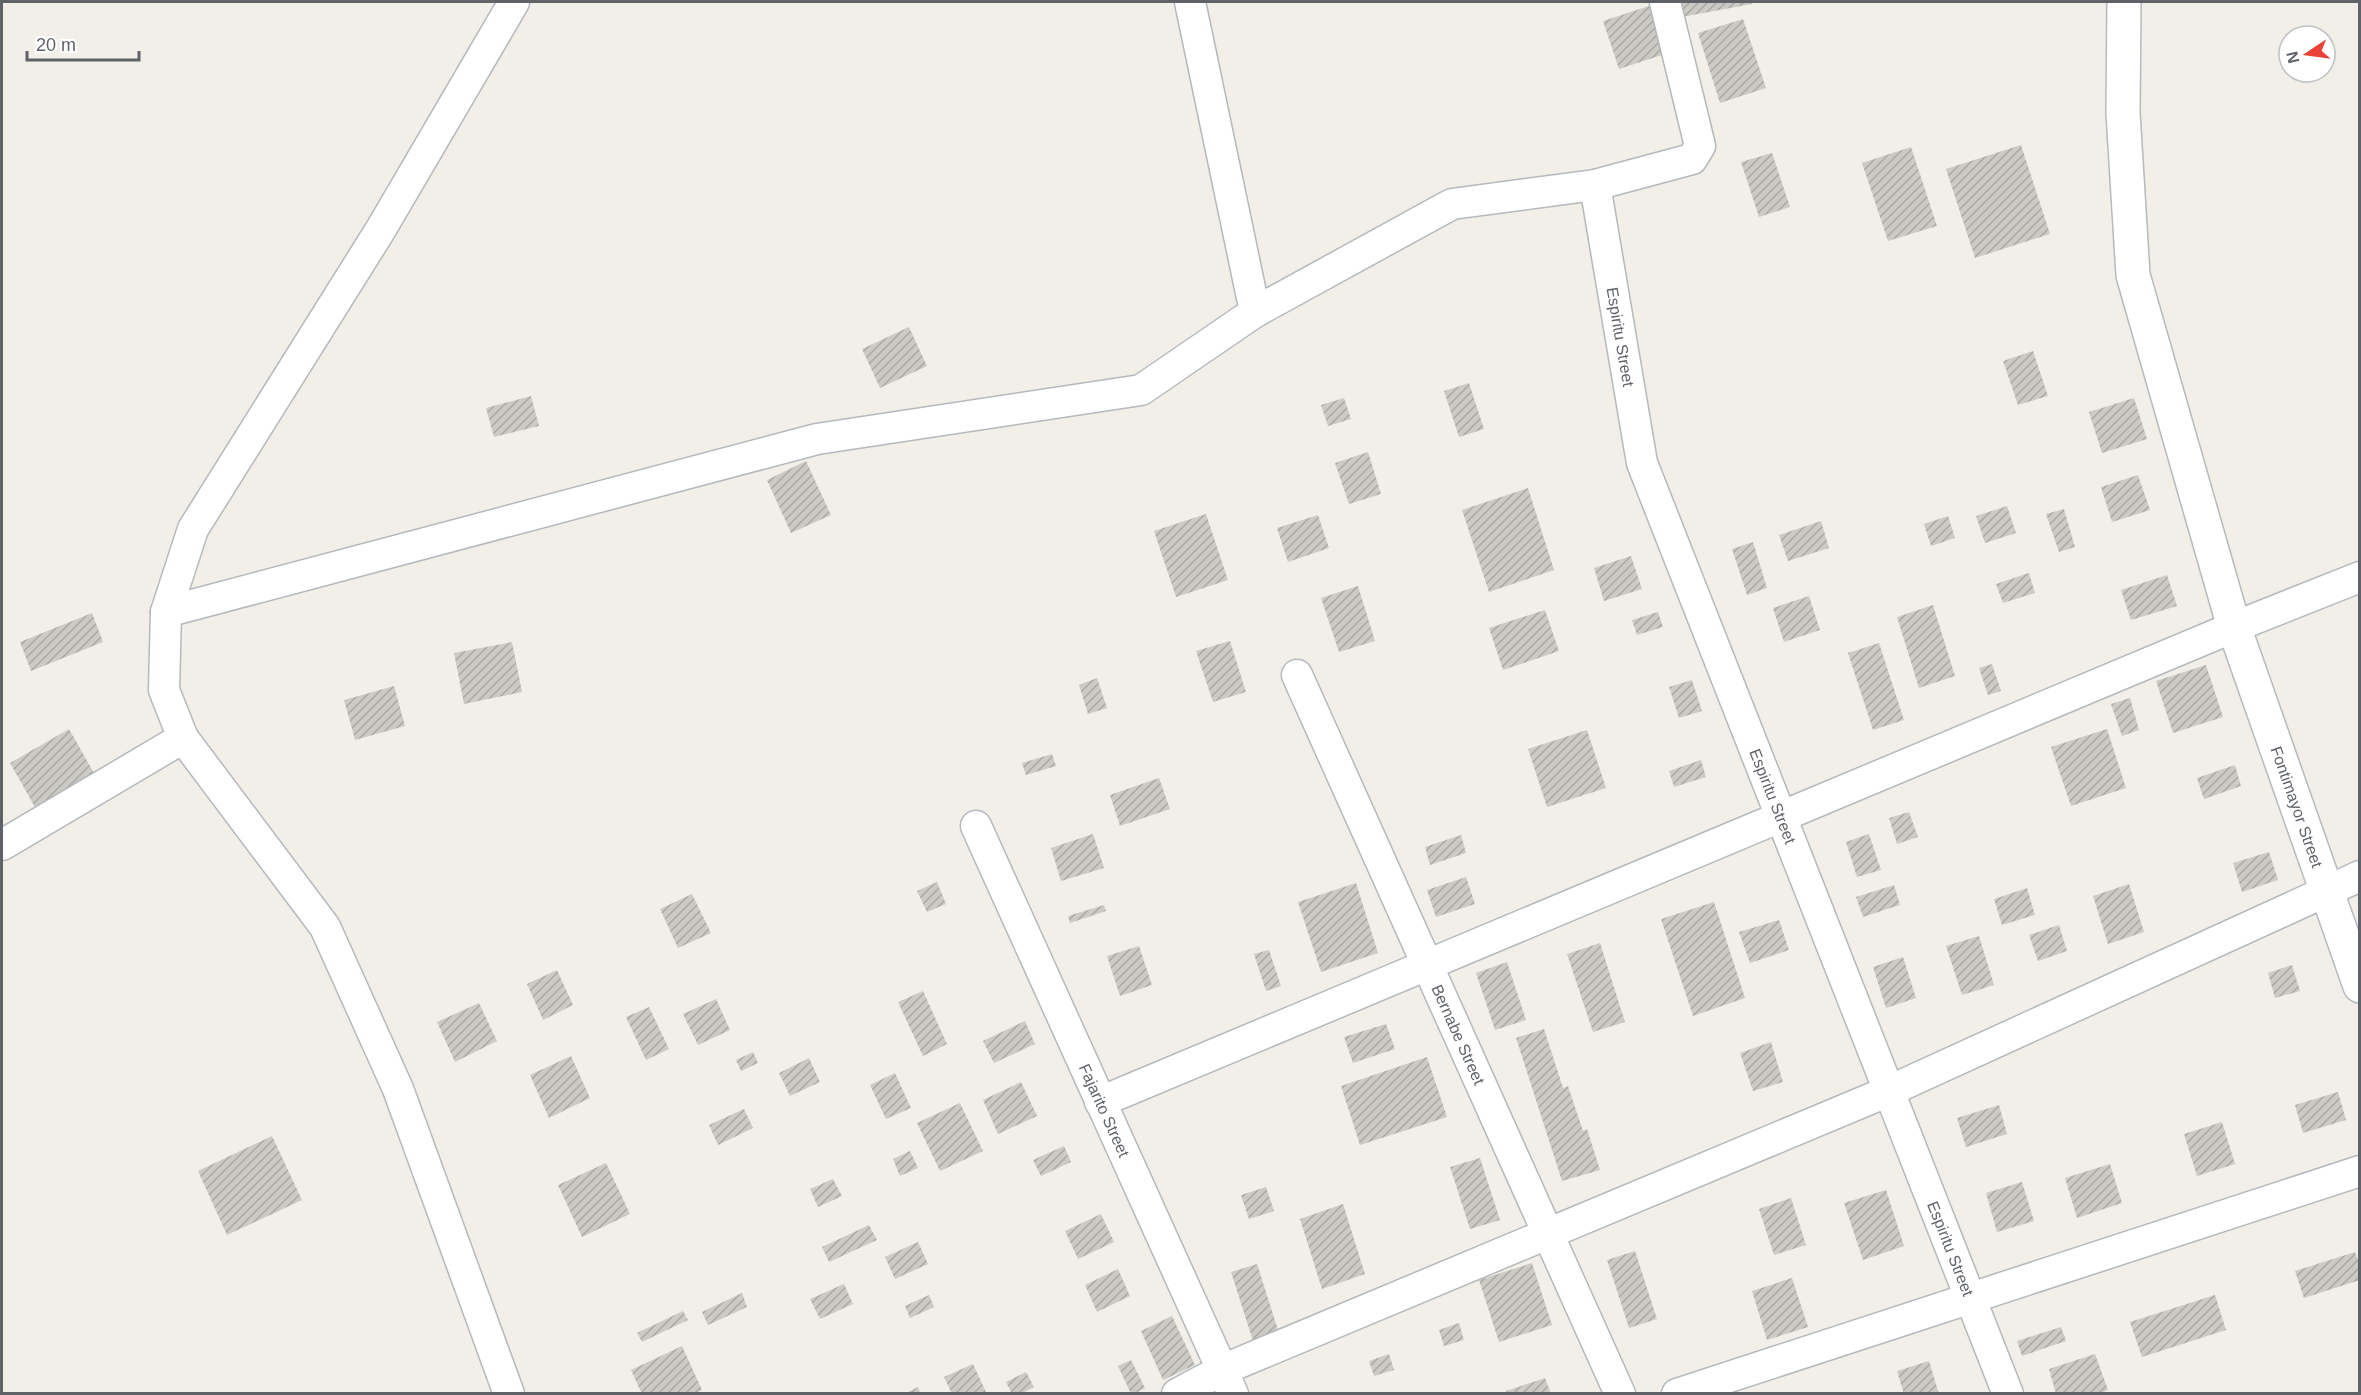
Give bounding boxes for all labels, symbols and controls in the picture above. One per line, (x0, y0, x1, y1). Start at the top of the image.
scale bar (27, 24, 140, 62)
north arrow (2277, 24, 2337, 84)
text: 20 m (36, 35, 76, 55)
text: N (2283, 50, 2302, 65)
street label: Espiritu Street (1603, 286, 1637, 388)
street label: Fontimayor Street (2268, 744, 2326, 870)
street label: Espiritu Street (1746, 747, 1799, 847)
street label: Bernabe Street (1428, 982, 1488, 1088)
street label: Fajarito Street (1076, 1061, 1133, 1160)
street label: Espiritu Street (1924, 1199, 1977, 1299)

